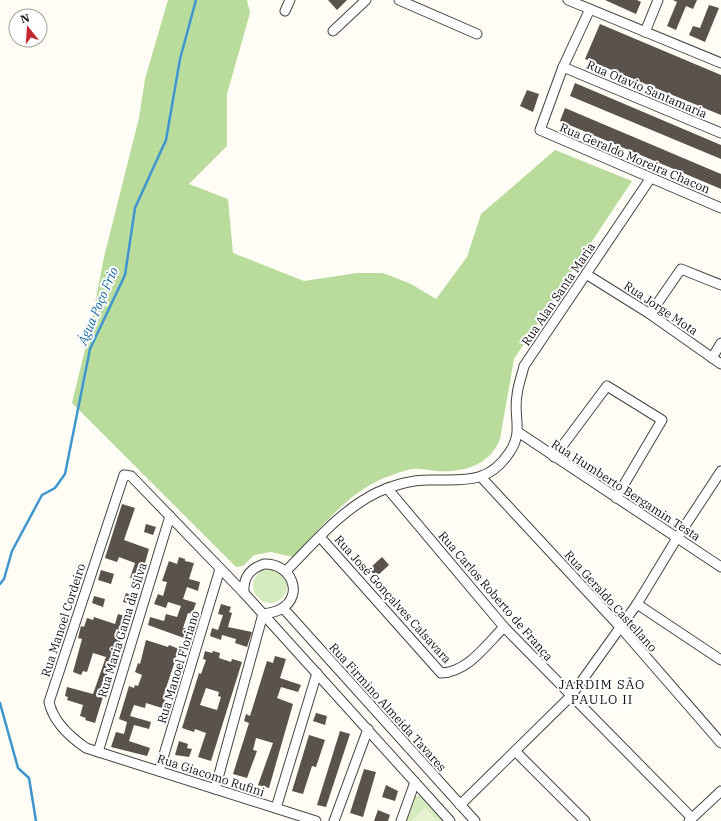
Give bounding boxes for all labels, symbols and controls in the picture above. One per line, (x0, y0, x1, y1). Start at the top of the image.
north arrow (8, 8, 48, 48)
text: N (19, 10, 32, 26)
street label: Rua Otavio Santamaria (584, 57, 710, 121)
street label: Rua Geraldo Moreira Chacon (558, 119, 713, 197)
street label: Rua Alan Santa Maria (518, 239, 598, 348)
water label: Água Poço Frio (74, 264, 122, 349)
street label: Rua Jorge Mota (621, 278, 701, 338)
street label: Rua Humberto Bergamin Testa (549, 436, 704, 544)
street label: Rua Carlos Roberto de França (436, 528, 557, 664)
street label: Rua José Gonçalves Calsavara (331, 532, 455, 667)
street label: Rua Geraldo Castellano (562, 547, 661, 655)
street label: Rua Maria Gama da Silva (94, 560, 150, 699)
street label: Rua Manoel Cordeiro (38, 561, 89, 679)
street label: Rua Manoel Floriano (154, 609, 202, 725)
street label: Rua Firmino Almeida Tavares (326, 640, 450, 774)
district label: JARDIM SÃO PAULO II (559, 676, 645, 708)
street label: Rua Giacomo Rufini (155, 751, 267, 800)

